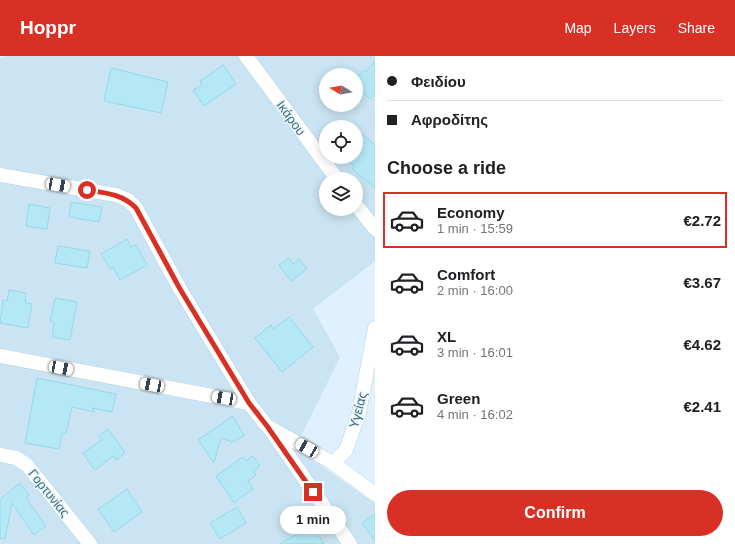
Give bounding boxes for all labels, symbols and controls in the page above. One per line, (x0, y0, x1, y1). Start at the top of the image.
text: Hoppr (20, 17, 76, 38)
text: Map (564, 20, 592, 36)
text: Layers (614, 20, 656, 36)
text: Share (678, 20, 715, 36)
north arrow (319, 68, 363, 112)
map controls (319, 68, 363, 216)
text: Φειδίου (411, 73, 466, 90)
street label: Ικάρου (273, 98, 309, 138)
text: Αφροδίτης (411, 111, 488, 128)
button: locate (319, 120, 363, 164)
text: Choose a ride (387, 158, 506, 178)
button: layers (319, 172, 363, 216)
car (45, 177, 71, 193)
route start (78, 181, 96, 199)
icon: car (389, 202, 425, 238)
text: Economy (437, 204, 505, 221)
text: €2.72 (683, 212, 721, 229)
text: 1 min · 15:59 (437, 221, 513, 236)
icon: car (389, 264, 425, 300)
text: Comfort (437, 266, 495, 283)
text: €3.67 (683, 274, 721, 291)
text: 2 min · 16:00 (437, 283, 513, 298)
icon: car (389, 326, 425, 362)
text: XL (437, 328, 456, 345)
text: €4.62 (683, 336, 721, 353)
text: 3 min · 16:01 (437, 345, 513, 360)
car (48, 360, 74, 376)
car (139, 377, 165, 393)
icon: car (389, 388, 425, 424)
car (211, 390, 237, 406)
street label: Υγείας (346, 390, 370, 430)
text: Green (437, 390, 480, 407)
text: €2.41 (683, 398, 721, 415)
text: 4 min · 16:02 (437, 407, 513, 422)
car (294, 437, 320, 459)
street label: Γορτυνίας (25, 466, 73, 520)
route end (304, 483, 322, 501)
button: Confirm (387, 490, 723, 536)
callout: 1 min (280, 506, 346, 534)
text: 1 min (296, 512, 330, 527)

